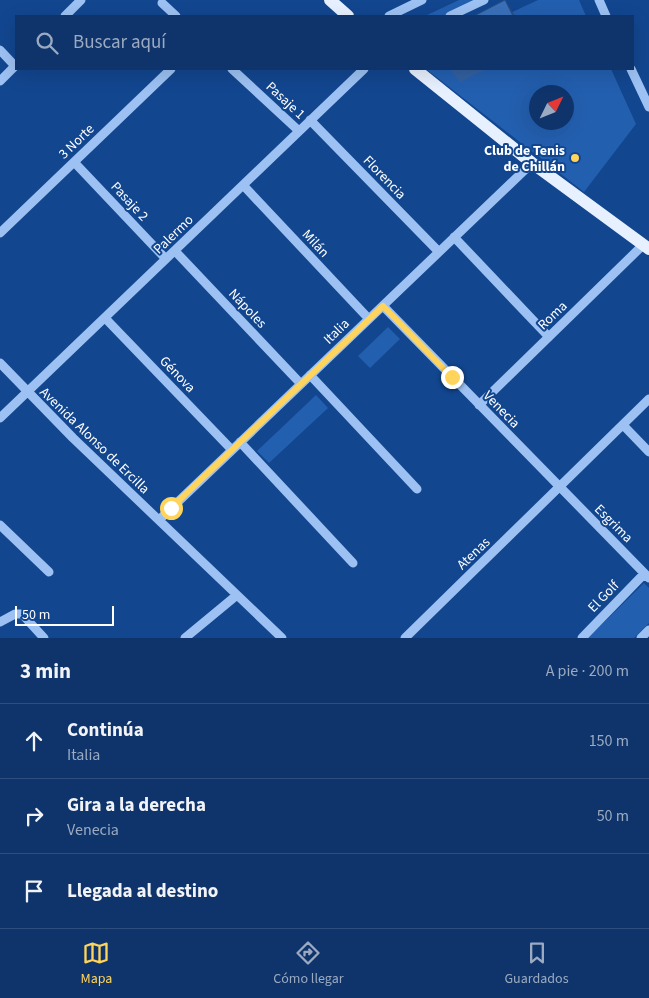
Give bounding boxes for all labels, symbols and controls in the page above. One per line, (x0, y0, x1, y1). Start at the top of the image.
search box (15, 15, 634, 70)
icon: search (33, 29, 61, 57)
text: Buscar aquí (73, 29, 166, 56)
street label: Pasaje 1 (261, 77, 310, 124)
north arrow (529, 85, 574, 130)
street label: 3 Norte (54, 120, 99, 164)
place label: Club de Tenis de Chillán (484, 141, 565, 177)
street label: Florencia (358, 151, 410, 204)
marker: Club de Tenis de Chillán (569, 152, 581, 164)
street label: Pasaje 2 (106, 178, 153, 226)
street label: Palermo (149, 211, 198, 259)
street label: Milán (297, 225, 333, 262)
street label: Nápoles (224, 284, 271, 333)
street label: Roma (533, 297, 572, 335)
street label: Italia (319, 314, 354, 349)
street label: Génova (155, 352, 200, 398)
route end (441, 366, 464, 389)
street label: Avenida Alonso de Ercilla (35, 383, 154, 499)
street label: Venecia (478, 386, 524, 433)
route start (160, 497, 183, 520)
street label: Esgrima (590, 500, 637, 547)
street label: Atenas (453, 533, 495, 575)
street label: El Golf (583, 576, 625, 617)
scale bar (15, 603, 114, 626)
text: 50 m (22, 605, 50, 625)
text: 3 min (20, 656, 71, 686)
text: A pie · 200 m (546, 660, 629, 682)
text: Continúa (67, 717, 144, 744)
icon: ahead (20, 727, 48, 755)
text: 150 m (589, 730, 629, 752)
text: Italia (67, 744, 100, 766)
text: Gira a la derecha (67, 792, 206, 819)
icon: right (20, 802, 48, 830)
text: 50 m (597, 805, 629, 827)
text: Venecia (67, 819, 119, 841)
icon: arrive (20, 877, 48, 905)
text: Llegada al destino (67, 878, 218, 905)
tab: Mapa (80, 939, 112, 989)
tab: Cómo llegar (273, 939, 344, 989)
tab: Guardados (504, 939, 569, 989)

